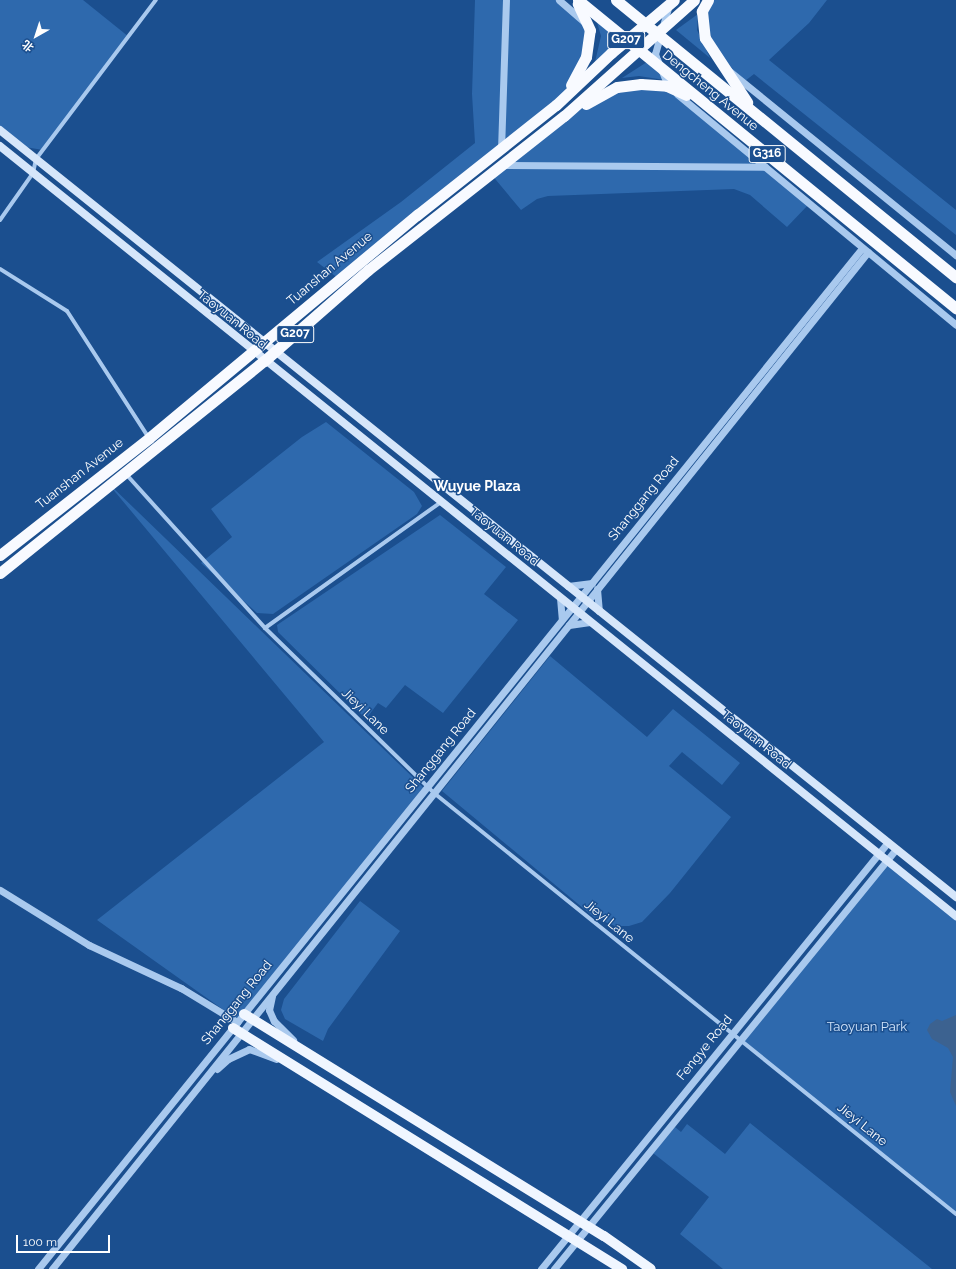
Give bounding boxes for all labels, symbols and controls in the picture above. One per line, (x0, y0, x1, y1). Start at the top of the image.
north arrow (16, 16, 56, 56)
road number: G207 (607, 30, 645, 50)
text: 北 (20, 37, 36, 54)
street label: Dengcheng Avenue (659, 47, 761, 135)
road number: G316 (748, 144, 786, 164)
street label: Tuanshan Avenue (284, 229, 376, 309)
street label: Taoyuan Road (194, 287, 270, 353)
road number: G207 (276, 324, 314, 344)
street label: Tuanshan Avenue (33, 435, 127, 513)
street label: Shanggang Road (605, 454, 683, 544)
district label: Wuyue Plaza (433, 478, 521, 494)
street label: Taoyuan Road (466, 504, 542, 570)
street label: Jieyi Lane (338, 686, 392, 738)
street label: Shanggang Road (402, 706, 480, 796)
street label: Taoyuan Road (718, 707, 794, 773)
street label: Jieyi Lane (581, 897, 637, 947)
street label: Shanggang Road (198, 958, 276, 1048)
street label: Fengye Road (674, 1012, 736, 1084)
park label: Taoyuan Park (827, 1019, 907, 1035)
street label: Jieyi Lane (834, 1100, 890, 1150)
scale bar (18, 1227, 112, 1253)
text: 100 m (23, 1235, 57, 1249)

